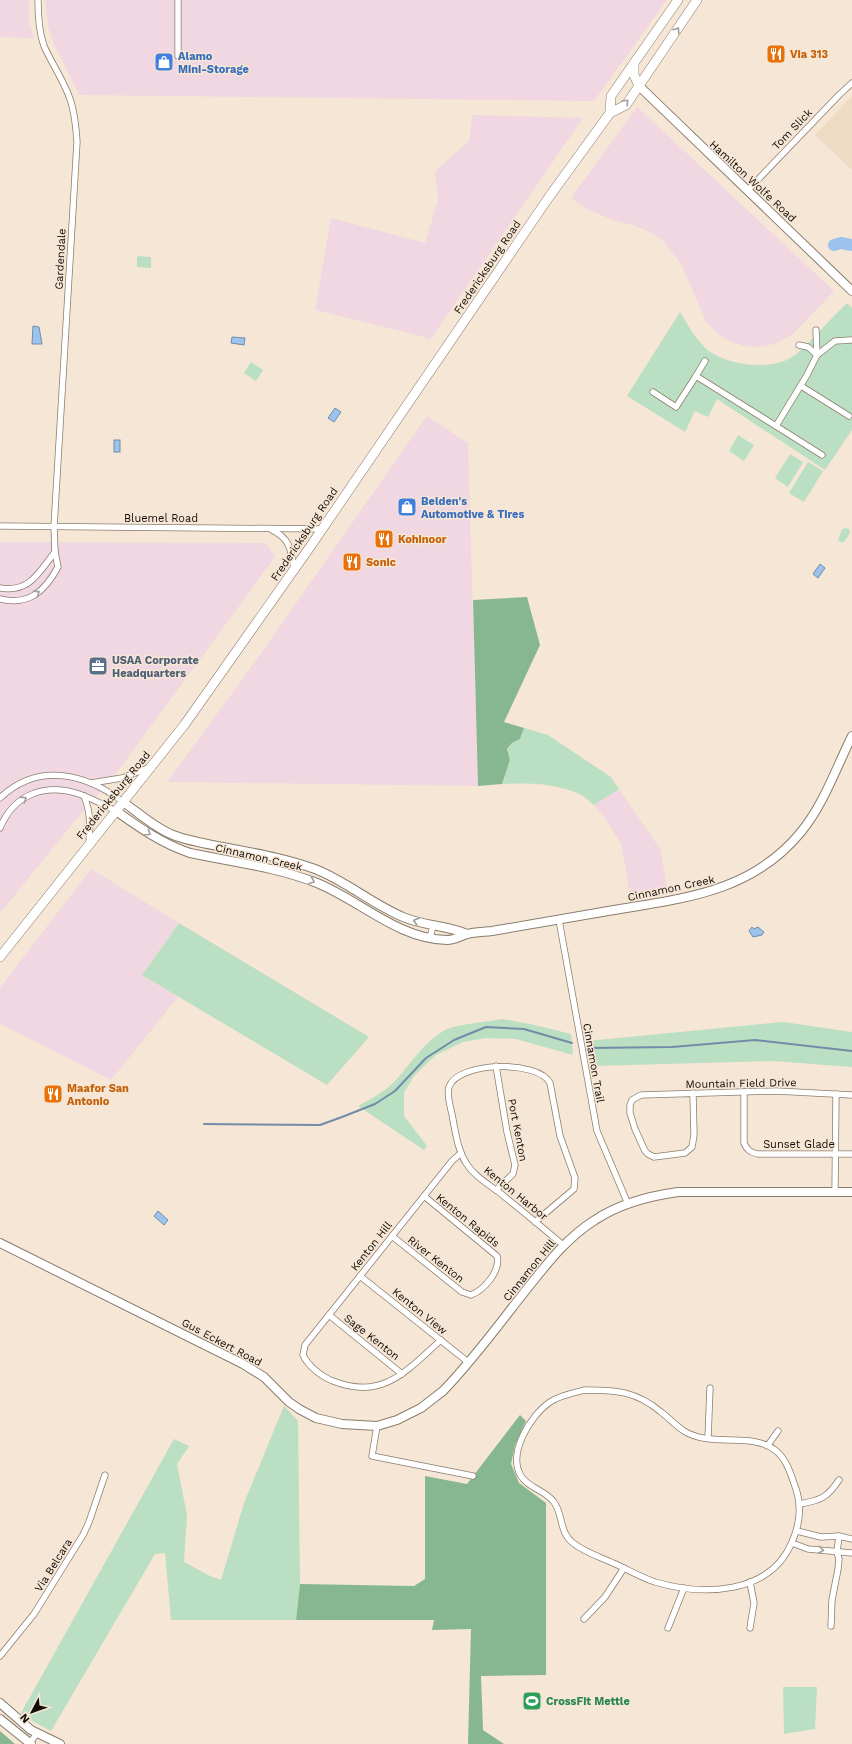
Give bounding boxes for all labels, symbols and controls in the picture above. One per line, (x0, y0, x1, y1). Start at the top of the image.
one-way arrow (672, 27, 680, 34)
restaurant icon: Via 313 (765, 43, 787, 65)
place label: Via 313 (790, 48, 828, 61)
place label: Alamo Mini-Storage (178, 50, 249, 76)
shop icon: Alamo Mini-Storage (153, 51, 175, 73)
one-way arrow (622, 99, 629, 107)
street label: Tom Slick (770, 106, 815, 153)
street label: Hamilton Wolfe Road (707, 138, 799, 225)
street label: Fredericksburg Road (451, 218, 524, 317)
street label: Gardendale (52, 228, 69, 290)
street label: Fredericksburg Road (268, 485, 341, 584)
place label: Belden's Automotive & Tires (421, 495, 524, 521)
shop icon: Belden's Automotive & Tires (396, 496, 418, 518)
street label: Bluemel Road (124, 512, 198, 525)
restaurant icon: Kohinoor (373, 528, 395, 550)
place label: Kohinoor (398, 533, 447, 546)
restaurant icon: Sonic (341, 551, 363, 573)
place label: Sonic (366, 556, 396, 569)
one-way arrow (33, 590, 40, 598)
place label: USAA Corporate Headquarters (112, 654, 199, 680)
office icon: USAA Corporate Headquarters (87, 655, 109, 677)
street label: Fredericksburg Road (74, 748, 153, 842)
one-way arrow (20, 796, 27, 803)
one-way arrow (143, 828, 150, 835)
street label: Cinnamon Creek (214, 841, 304, 874)
street label: Cinnamon Creek (626, 873, 716, 904)
one-way arrow (308, 877, 315, 885)
one-way arrow (412, 918, 419, 926)
street label: Cinnamon Trail (580, 1022, 607, 1104)
street label: Mountain Field Drive (685, 1076, 797, 1091)
place label: Maafor San Antonio (67, 1082, 129, 1108)
restaurant icon: Maafor San Antonio (42, 1083, 64, 1105)
street label: Port Kenton (505, 1098, 530, 1163)
street label: Sunset Glade (763, 1138, 835, 1151)
street label: Kenton Harbor (481, 1164, 551, 1223)
street label: Kenton Rapids (433, 1191, 502, 1250)
street label: Kenton Hill (348, 1218, 395, 1274)
street label: River Kenton (405, 1233, 467, 1285)
street label: Cinnamon Hill (501, 1236, 559, 1304)
street label: Kenton View (390, 1285, 450, 1337)
street label: Sage Kenton (341, 1312, 402, 1363)
street label: Gus Eckert Road (179, 1316, 264, 1369)
street label: Via Belcara (32, 1537, 75, 1594)
one-way arrow (818, 1546, 824, 1555)
sports icon: CrossFit Mettle (521, 1690, 543, 1712)
north arrow (12, 1692, 52, 1732)
place label: CrossFit Mettle (546, 1695, 630, 1708)
text: N (17, 1711, 32, 1726)

